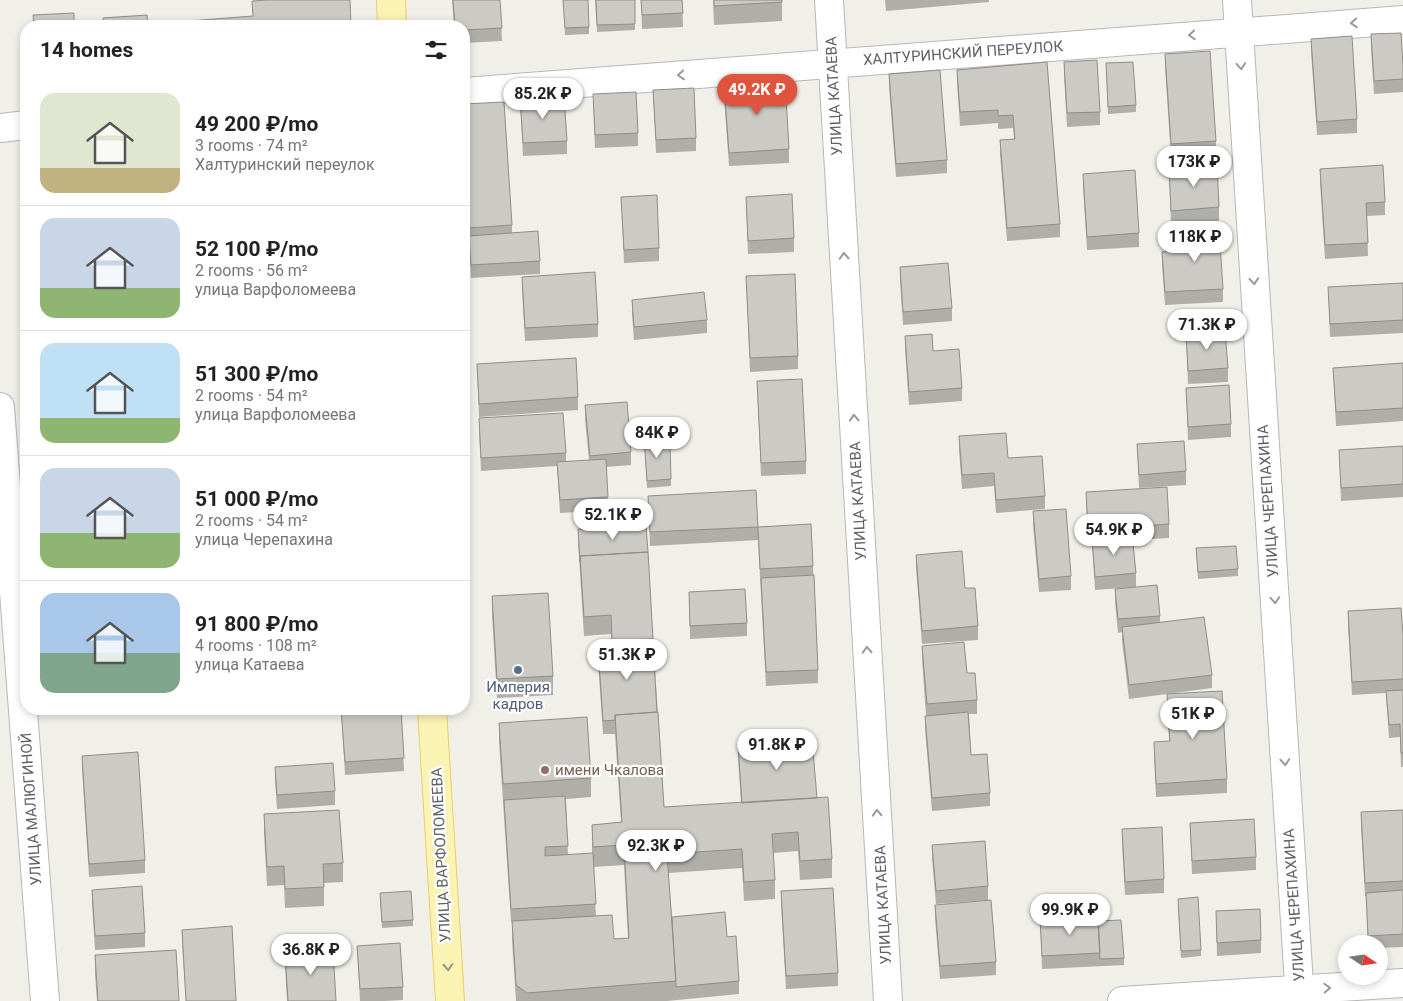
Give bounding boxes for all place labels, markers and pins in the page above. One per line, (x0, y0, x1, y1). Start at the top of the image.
pin: 49.2K ₽ (711, 74, 803, 116)
pin: 85.2K ₽ (497, 78, 589, 120)
pin: 173K ₽ (1153, 146, 1235, 188)
pin: 118K ₽ (1154, 220, 1236, 263)
pin: 71.3K ₽ (1161, 308, 1253, 351)
pin: 84K ₽ (622, 416, 692, 459)
pin: 52.1K ₽ (567, 498, 659, 541)
pin: 54.9K ₽ (1068, 514, 1160, 556)
pin: 51.3K ₽ (581, 638, 673, 681)
marker: Империя кадров (512, 664, 524, 676)
place label: Империя кадров (486, 678, 550, 713)
pin: 51K ₽ (1158, 698, 1228, 740)
pin: 91.8K ₽ (731, 728, 823, 771)
place label: имени Чкалова (555, 761, 664, 779)
marker: имени Чкалова (539, 764, 551, 776)
pin: 92.3K ₽ (610, 830, 702, 872)
pin: 99.9K ₽ (1024, 894, 1116, 936)
pin: 36.8K ₽ (265, 934, 357, 976)

